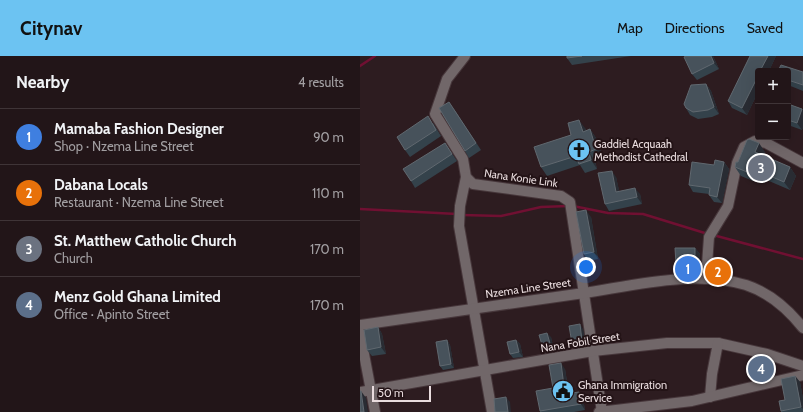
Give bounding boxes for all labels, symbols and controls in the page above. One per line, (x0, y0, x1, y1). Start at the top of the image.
text: Citynav (20, 17, 82, 40)
text: Map (617, 19, 643, 37)
text: Directions (665, 19, 725, 37)
text: Saved (747, 19, 783, 37)
map controls (755, 68, 791, 140)
button: + (755, 68, 791, 104)
text: Nearby (16, 72, 69, 92)
text: 4 results (298, 74, 344, 90)
button: − (755, 104, 791, 140)
text: Mamaba Fashion Designer (54, 120, 224, 138)
text: 1 (27, 129, 31, 145)
text: 90 m (313, 129, 344, 145)
church icon: Gaddiel Acquaah Methodist Cathedral (566, 137, 592, 163)
place label: Gaddiel Acquaah Methodist Cathedral (594, 137, 688, 164)
text: Shop · Nzema Line Street (54, 138, 194, 154)
pin: 3 (748, 153, 774, 183)
street label: Nana Konie Link (483, 166, 559, 190)
text: Dabana Locals (54, 176, 148, 194)
text: 2 (26, 185, 32, 201)
text: 110 m (312, 185, 344, 201)
text: Restaurant · Nzema Line Street (54, 194, 224, 210)
text: St. Matthew Catholic Church (54, 232, 236, 250)
text: 3 (25, 241, 33, 257)
text: 170 m (310, 241, 344, 257)
text: Church (54, 250, 93, 266)
pin: 1 (675, 254, 701, 284)
your location (576, 257, 596, 277)
pin: 2 (705, 257, 731, 287)
street label: Nzema Line Street (484, 275, 572, 301)
text: Menz Gold Ghana Limited (54, 288, 221, 306)
text: 4 (25, 297, 33, 313)
text: 170 m (310, 297, 344, 313)
text: Office · Apinto Street (54, 306, 170, 322)
street label: Nana Fobil Street (539, 329, 621, 355)
pin: 4 (748, 354, 774, 384)
public building icon: Ghana Immigration Service (550, 378, 576, 404)
place label: Ghana Immigration Service (578, 378, 667, 405)
scale bar (372, 384, 431, 403)
text: 50 m (378, 386, 404, 400)

